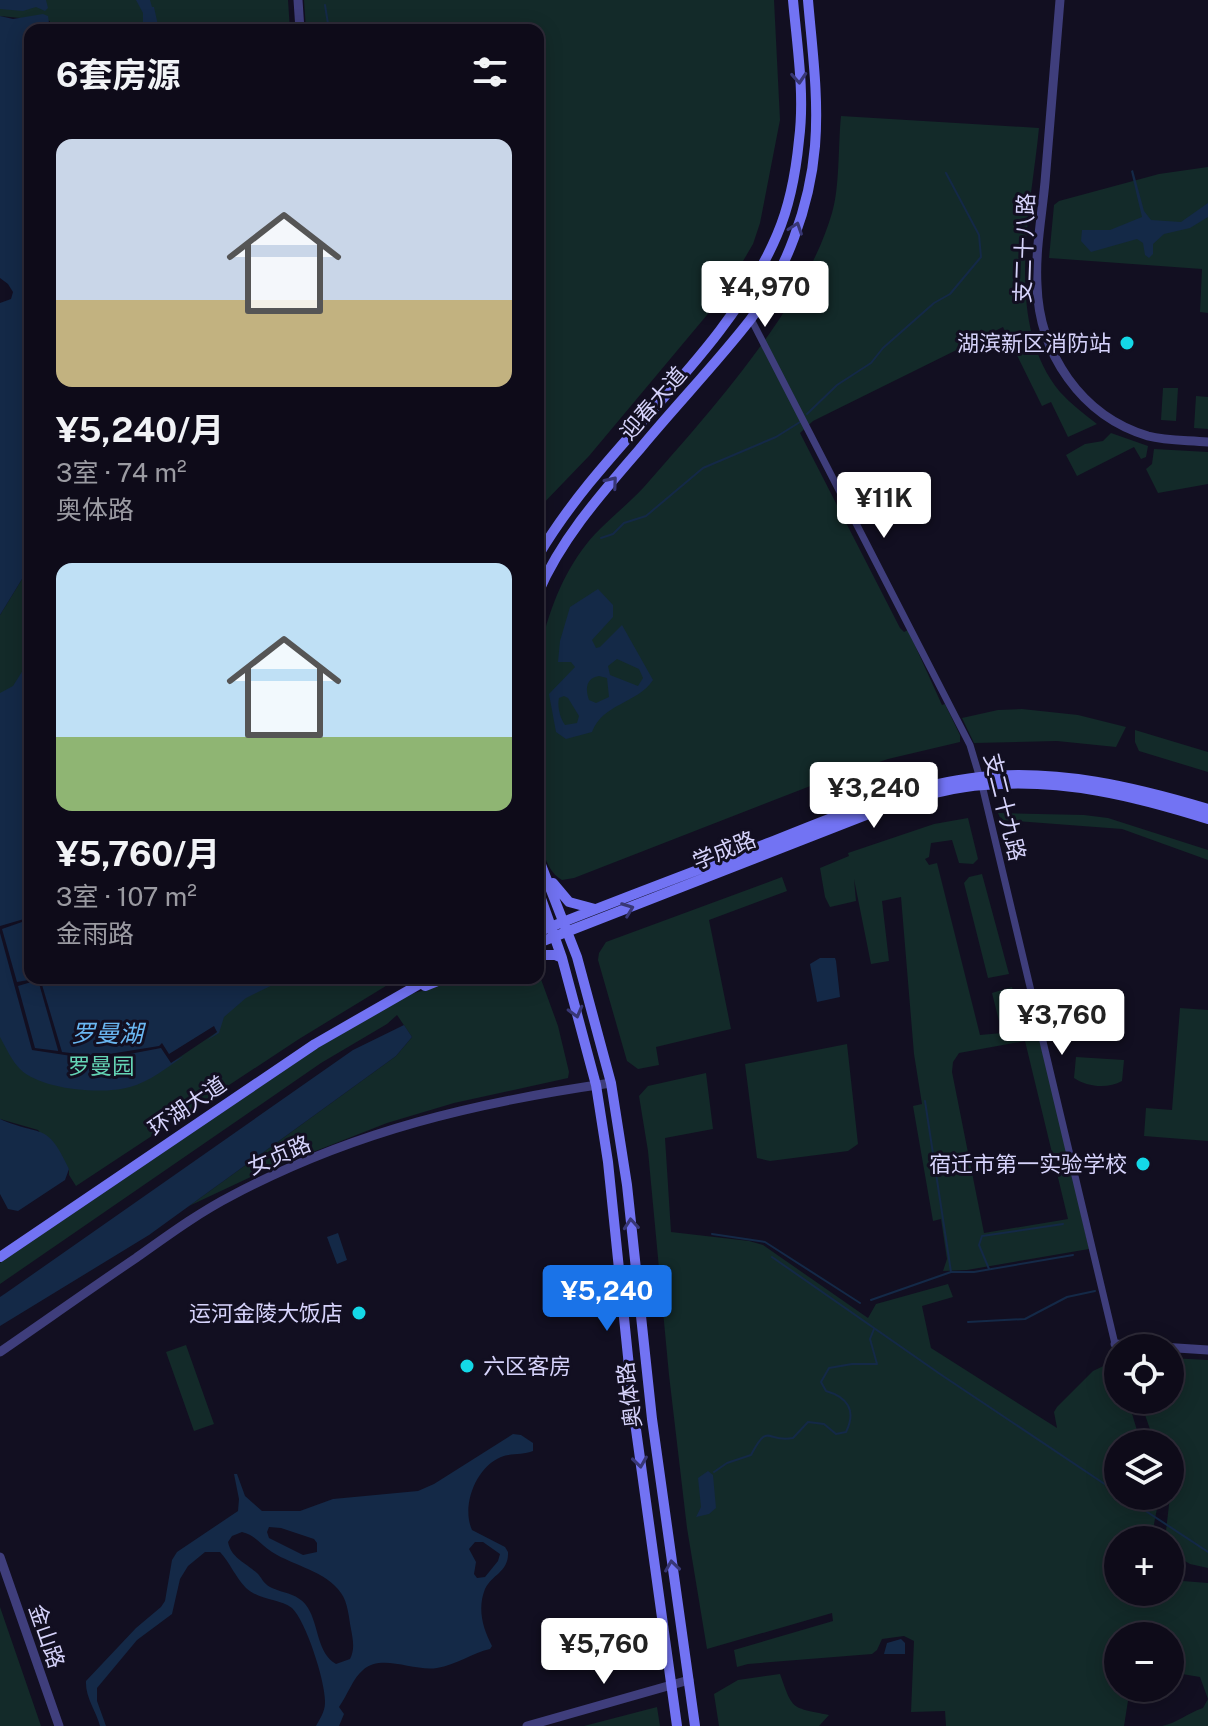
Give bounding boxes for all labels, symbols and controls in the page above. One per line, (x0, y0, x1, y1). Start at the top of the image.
icon: filters (468, 50, 512, 94)
text: 6套房源 (56, 55, 180, 95)
one-way arrow (790, 72, 807, 85)
icon: home (212, 191, 356, 335)
street label: 支二十八路 (1009, 193, 1039, 303)
one-way arrow (787, 222, 803, 236)
pin: ¥4,970 (700, 261, 830, 329)
text: ¥4,970 (720, 271, 810, 302)
place label: 湖滨新区消防站 (957, 330, 1111, 356)
marker: 湖滨新区消防站 (1118, 334, 1136, 352)
street label: 迎春大道 (614, 361, 692, 445)
text: ¥5,240/月 (56, 410, 224, 450)
text: 3室 · 74 m² (56, 457, 186, 488)
pin: ¥11K (837, 472, 931, 540)
one-way arrow (602, 477, 617, 491)
text: ¥11K (855, 482, 913, 513)
text: 奥体路 (56, 494, 134, 525)
icon: home (212, 615, 356, 759)
street label: 支二十九路 (979, 750, 1031, 864)
pin: ¥3,240 (809, 762, 939, 830)
text: ¥3,240 (828, 772, 920, 803)
street label: 学成路 (689, 826, 759, 874)
text: ¥5,760/月 (56, 834, 220, 874)
text: 3室 · 107 m² (56, 881, 197, 912)
one-way arrow (620, 902, 634, 919)
text: 金雨路 (56, 918, 134, 949)
pin: ¥3,760 (997, 989, 1127, 1057)
text: ¥3,760 (1017, 999, 1107, 1030)
one-way arrow (567, 1004, 583, 1018)
water label: 罗曼湖 (71, 1019, 147, 1047)
park label: 罗曼园 (68, 1053, 134, 1079)
street label: 环湖大道 (143, 1071, 231, 1141)
street label: 女贞路 (244, 1130, 314, 1180)
place label: 宿迁市第一实验学校 (929, 1151, 1127, 1177)
marker: 宿迁市第一实验学校 (1134, 1155, 1152, 1173)
one-way arrow (623, 1217, 640, 1230)
pin: ¥5,240 (542, 1265, 672, 1333)
text: ¥5,240 (561, 1275, 653, 1306)
place label: 运河金陵大饭店 (189, 1300, 343, 1326)
marker: 运河金陵大饭店 (350, 1304, 368, 1322)
map controls (1104, 1334, 1184, 1702)
button: locate (1104, 1334, 1184, 1414)
place label: 六区客房 (483, 1353, 571, 1379)
marker: 六区客房 (458, 1357, 476, 1375)
street label: 奥体路 (612, 1361, 646, 1429)
button: layers (1104, 1430, 1184, 1510)
one-way arrow (631, 1455, 648, 1469)
button: + (1104, 1526, 1184, 1606)
one-way arrow (663, 1559, 680, 1572)
street label: 金山路 (24, 1601, 70, 1671)
pin: ¥5,760 (539, 1618, 669, 1686)
button: − (1104, 1622, 1184, 1702)
text: ¥5,760 (559, 1628, 649, 1659)

